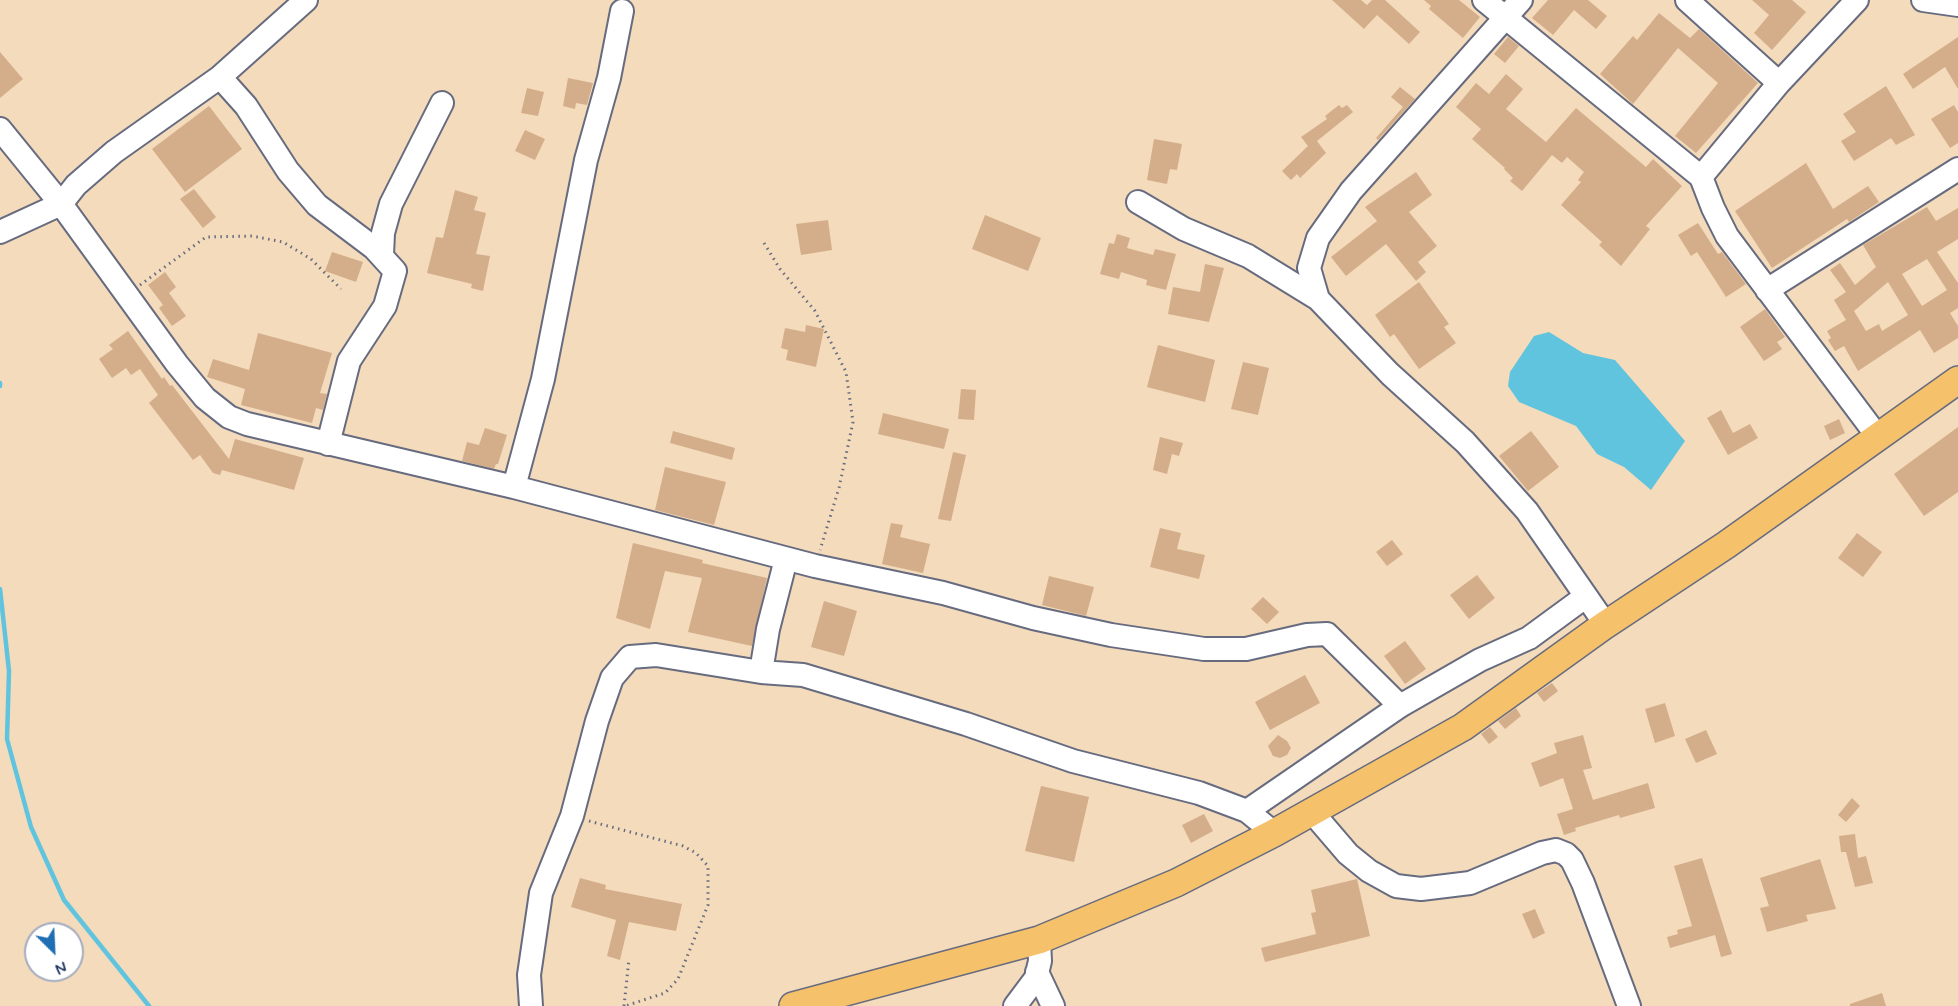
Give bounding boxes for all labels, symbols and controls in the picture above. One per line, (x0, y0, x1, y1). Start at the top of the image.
north arrow (24, 922, 84, 982)
text: N (52, 955, 70, 979)

